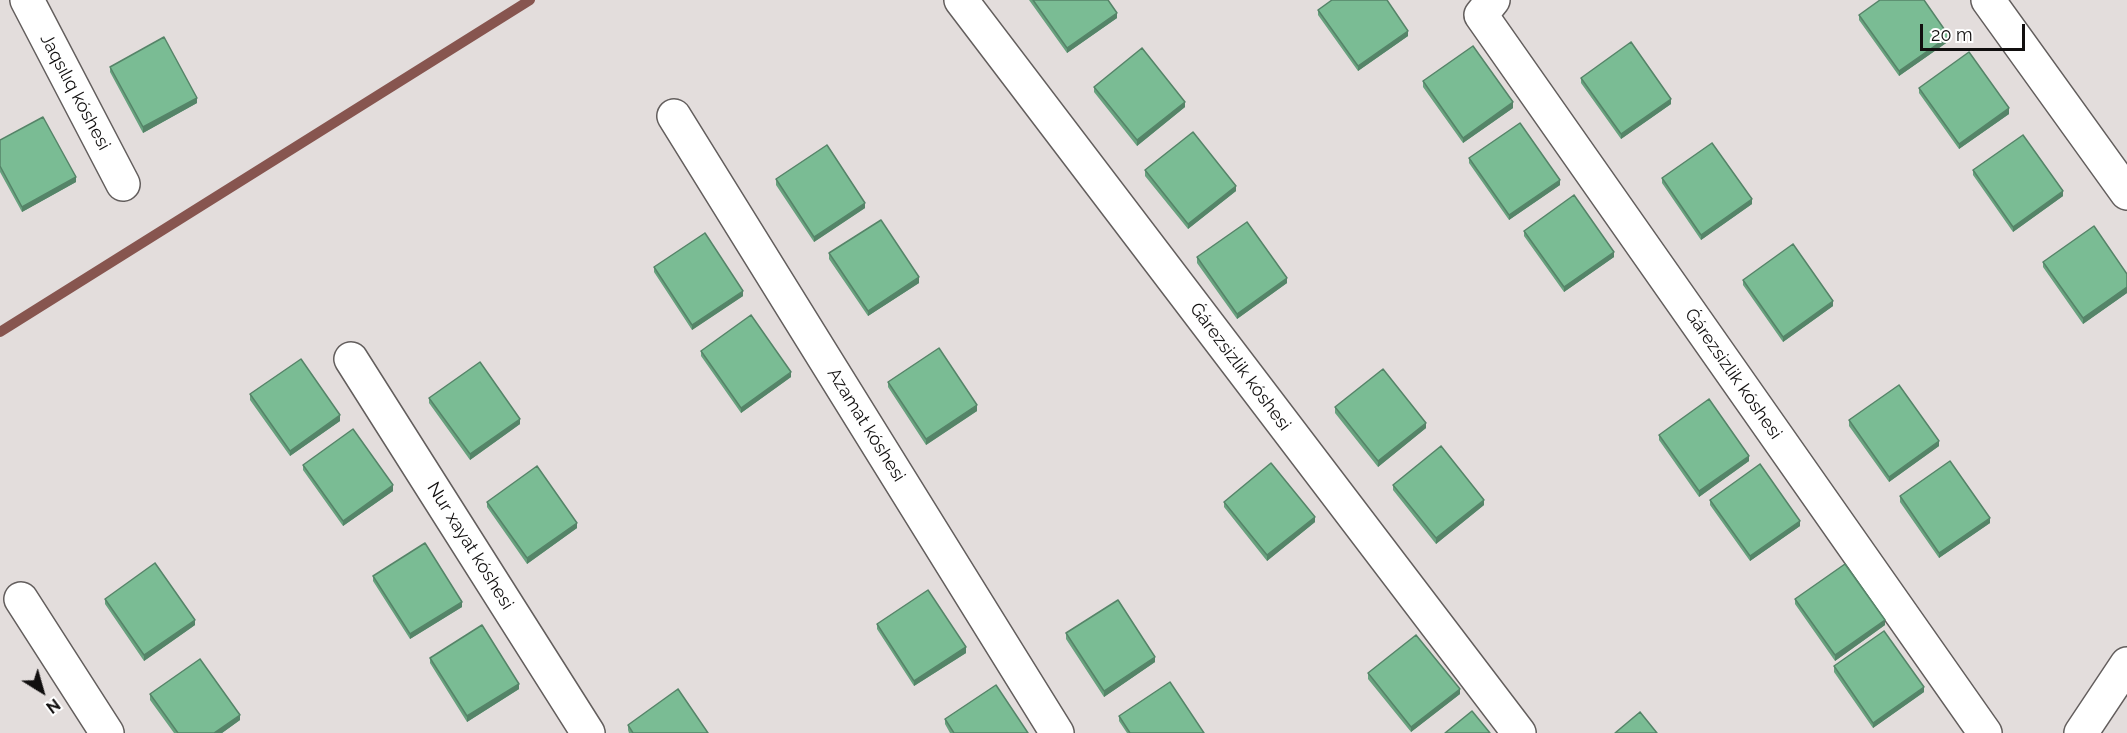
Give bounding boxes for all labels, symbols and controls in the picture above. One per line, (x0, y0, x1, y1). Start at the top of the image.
scale bar (1923, 12, 2028, 50)
text: 20 m (1931, 24, 1973, 45)
street label: Jaqsılıq kóshesi (35, 30, 115, 154)
street label: Ǵárezsizlik kóshesi (1185, 299, 1295, 435)
street label: Ǵárezsizlik kóshesi (1680, 304, 1786, 444)
street label: Azamat kóshesi (822, 364, 910, 486)
street label: Nur xayat kóshesi (422, 478, 518, 614)
north arrow (12, 661, 72, 721)
text: N (43, 695, 64, 717)

